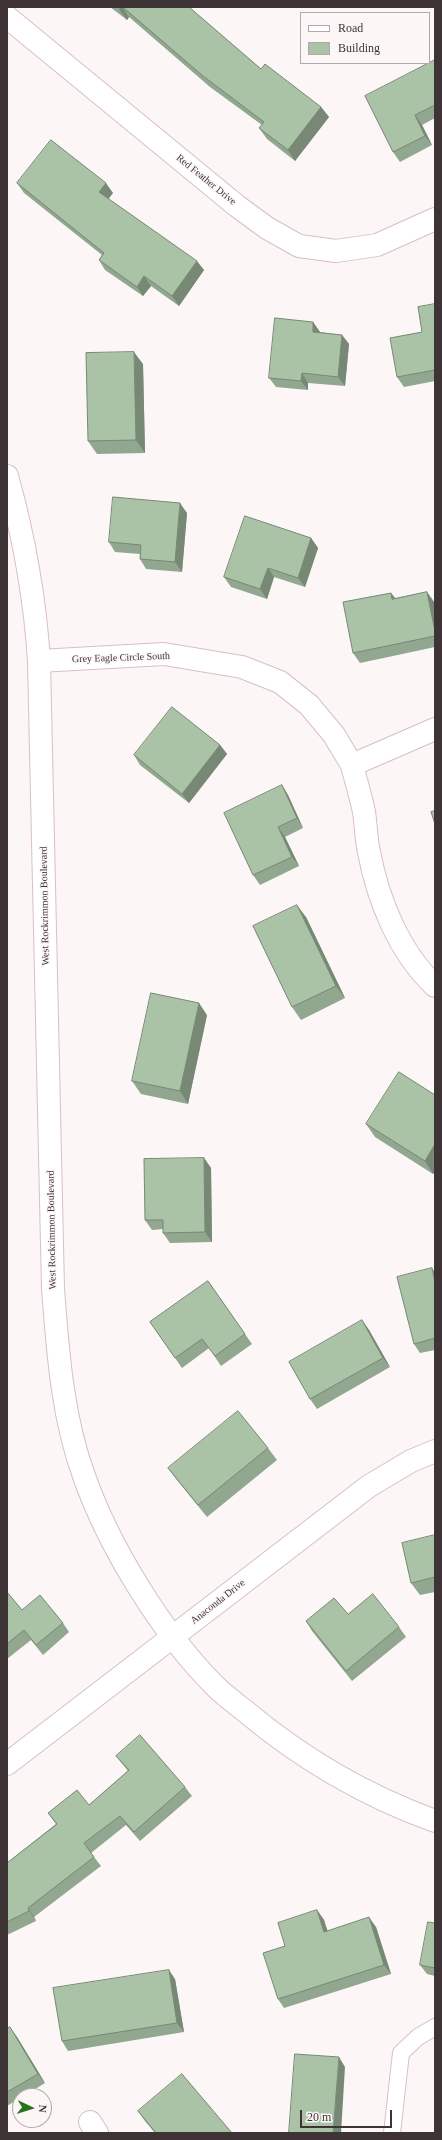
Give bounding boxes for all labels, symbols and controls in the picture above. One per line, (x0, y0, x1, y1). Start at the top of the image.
legend (300, 12, 430, 64)
text: Road (338, 21, 363, 35)
text: Building (338, 41, 380, 55)
street label: Red Feather Drive (174, 152, 238, 208)
street label: Grey Eagle Circle South (72, 650, 170, 666)
street label: West Rockrimmon Boulevard (38, 846, 52, 966)
street label: West Rockrimmon Boulevard (45, 1170, 59, 1290)
street label: Anaconda Drive (188, 1577, 248, 1627)
north arrow (12, 2088, 52, 2128)
scale bar (302, 2102, 394, 2128)
text: N (37, 2104, 49, 2113)
text: 20 m (307, 2110, 331, 2124)

